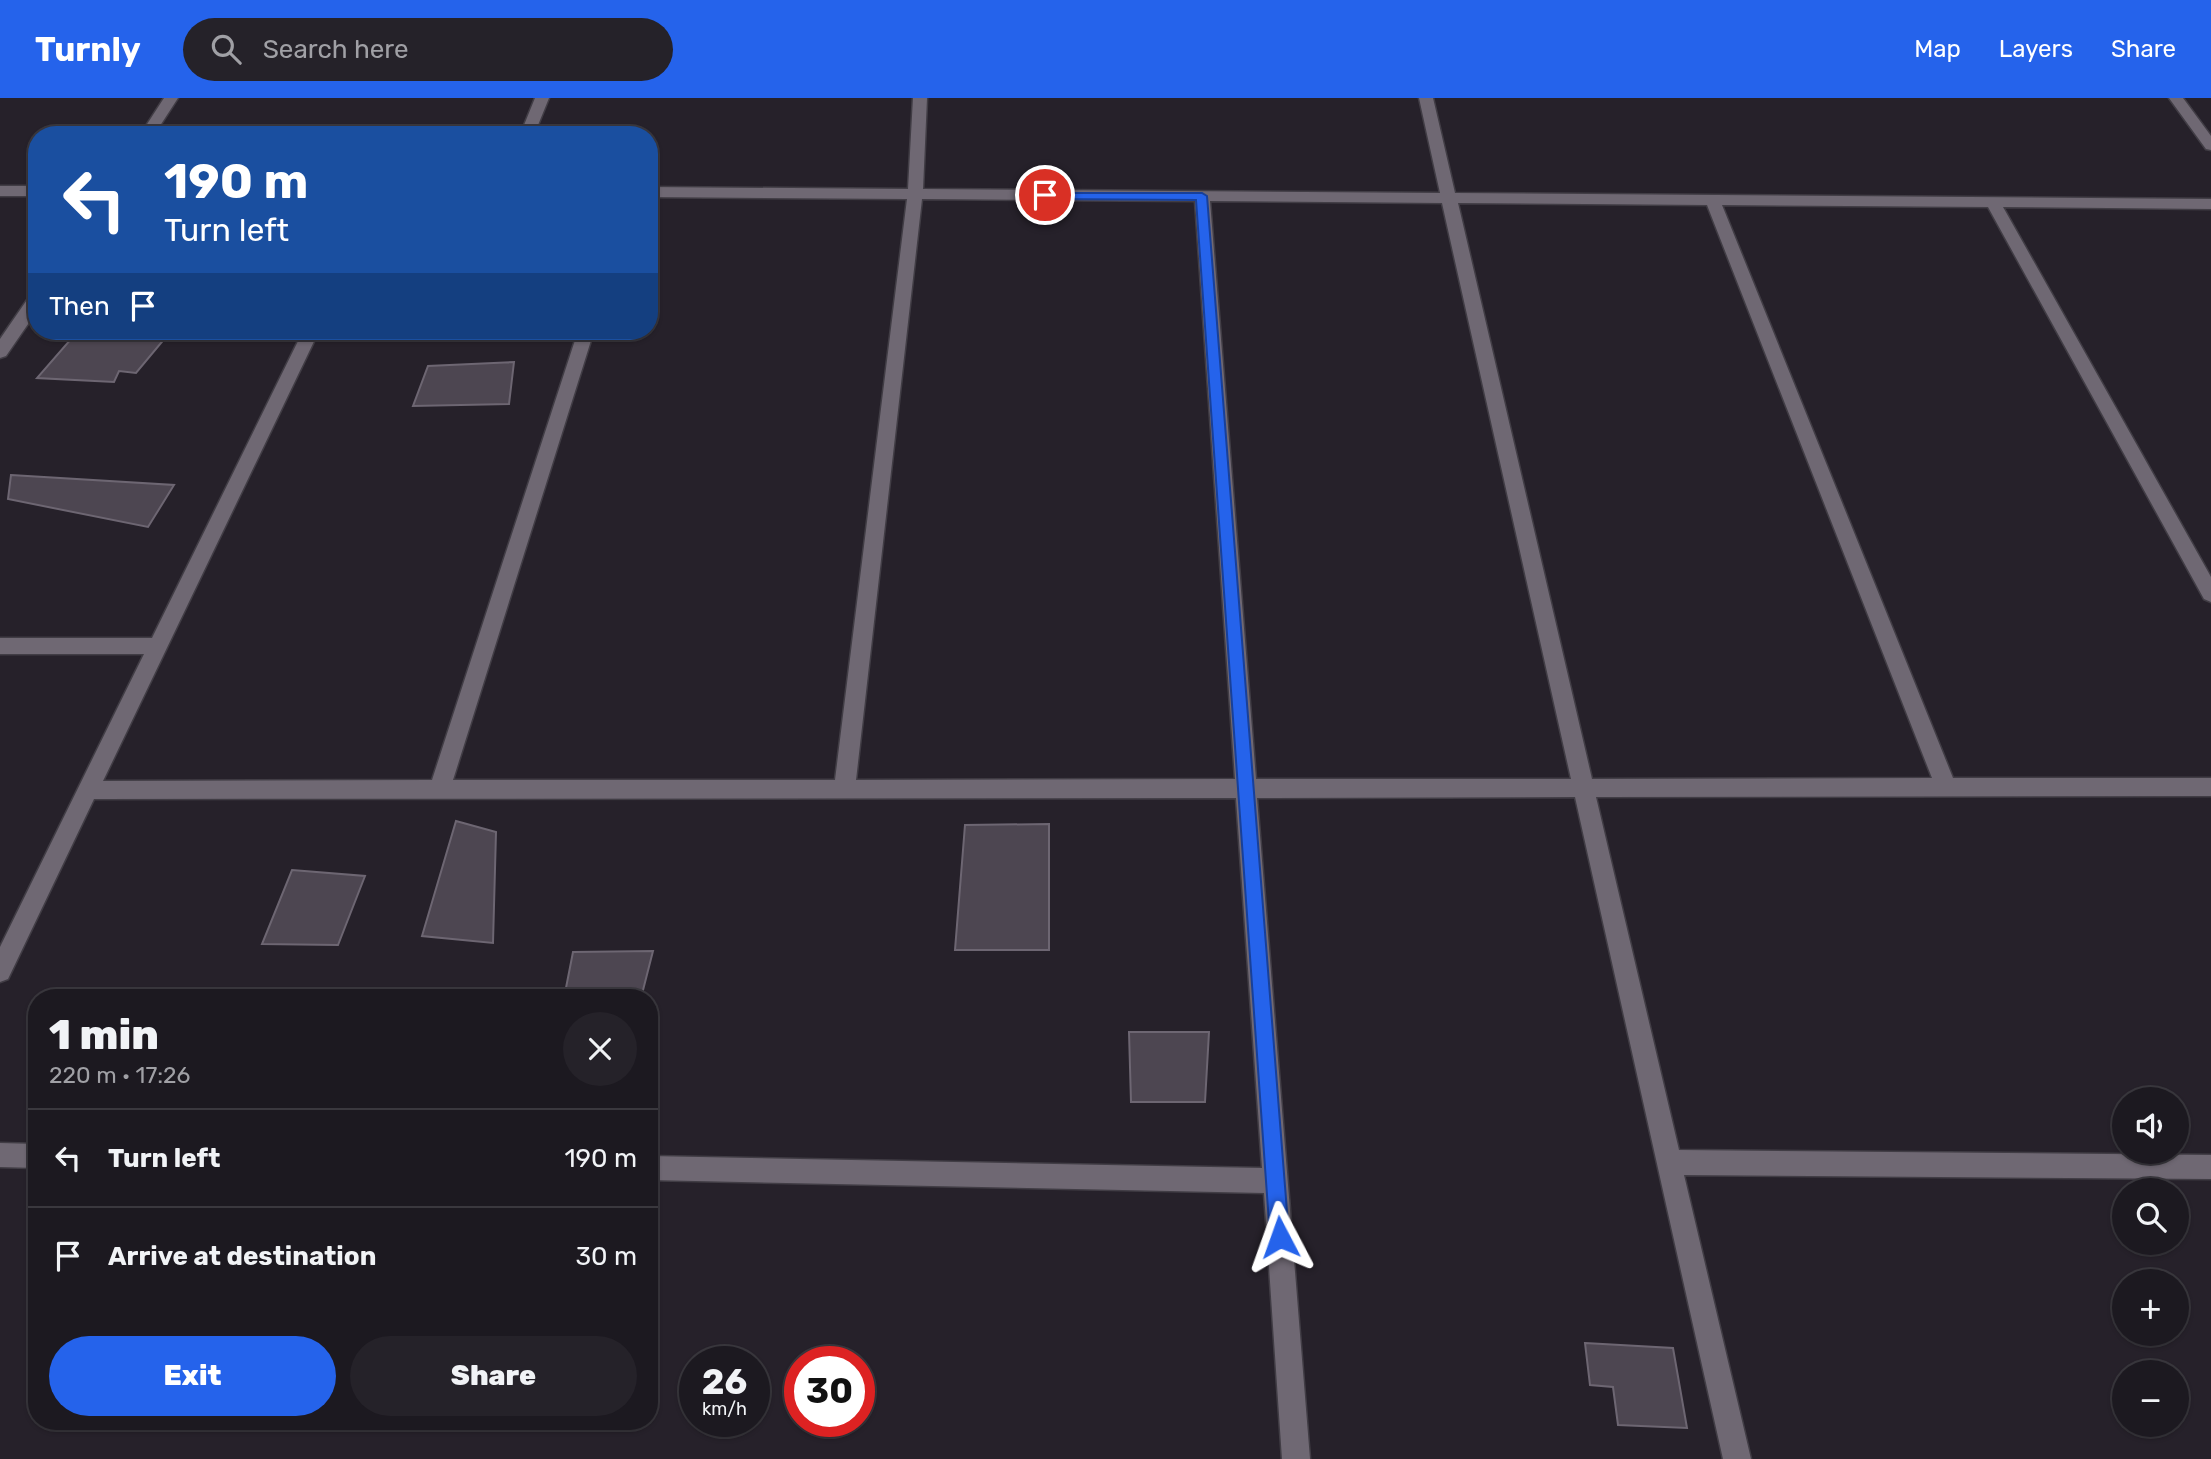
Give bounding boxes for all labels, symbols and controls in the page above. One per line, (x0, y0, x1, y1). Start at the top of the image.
search box (183, 18, 673, 81)
text: Turnly (35, 30, 141, 69)
icon: search (207, 30, 245, 68)
text: Search here (263, 34, 409, 65)
text: Map (1914, 35, 1961, 63)
text: Layers (1999, 35, 2073, 63)
text: Share (2111, 35, 2176, 63)
text: 190 m (164, 152, 308, 210)
icon: left (49, 154, 140, 245)
pin (1015, 165, 1075, 225)
icon: arrive (1026, 176, 1064, 214)
text: Turn left (164, 211, 289, 249)
icon: arrive (124, 287, 162, 325)
text: Then (49, 291, 110, 322)
text: 1 min (49, 1010, 159, 1060)
button: close (563, 1012, 637, 1086)
text: 220 m · 17:26 (49, 1061, 190, 1089)
map controls (2112, 1087, 2189, 1437)
button: sound (2112, 1087, 2189, 1164)
icon: left (49, 1139, 87, 1177)
text: Turn left (108, 1143, 220, 1174)
text: 190 m (564, 1143, 637, 1174)
button: search (2112, 1178, 2189, 1255)
position arrow (1243, 1200, 1317, 1274)
icon: arrive (49, 1237, 87, 1275)
text: Arrive at destination (108, 1241, 376, 1272)
text: 30 m (575, 1241, 637, 1272)
button: + (2112, 1269, 2189, 1346)
button: Exit (49, 1336, 336, 1416)
button: Share (350, 1336, 637, 1416)
speed limit sign: 30 (784, 1346, 875, 1437)
button: − (2112, 1360, 2189, 1437)
text: 26 (702, 1361, 747, 1403)
text: km/h (702, 1398, 747, 1420)

